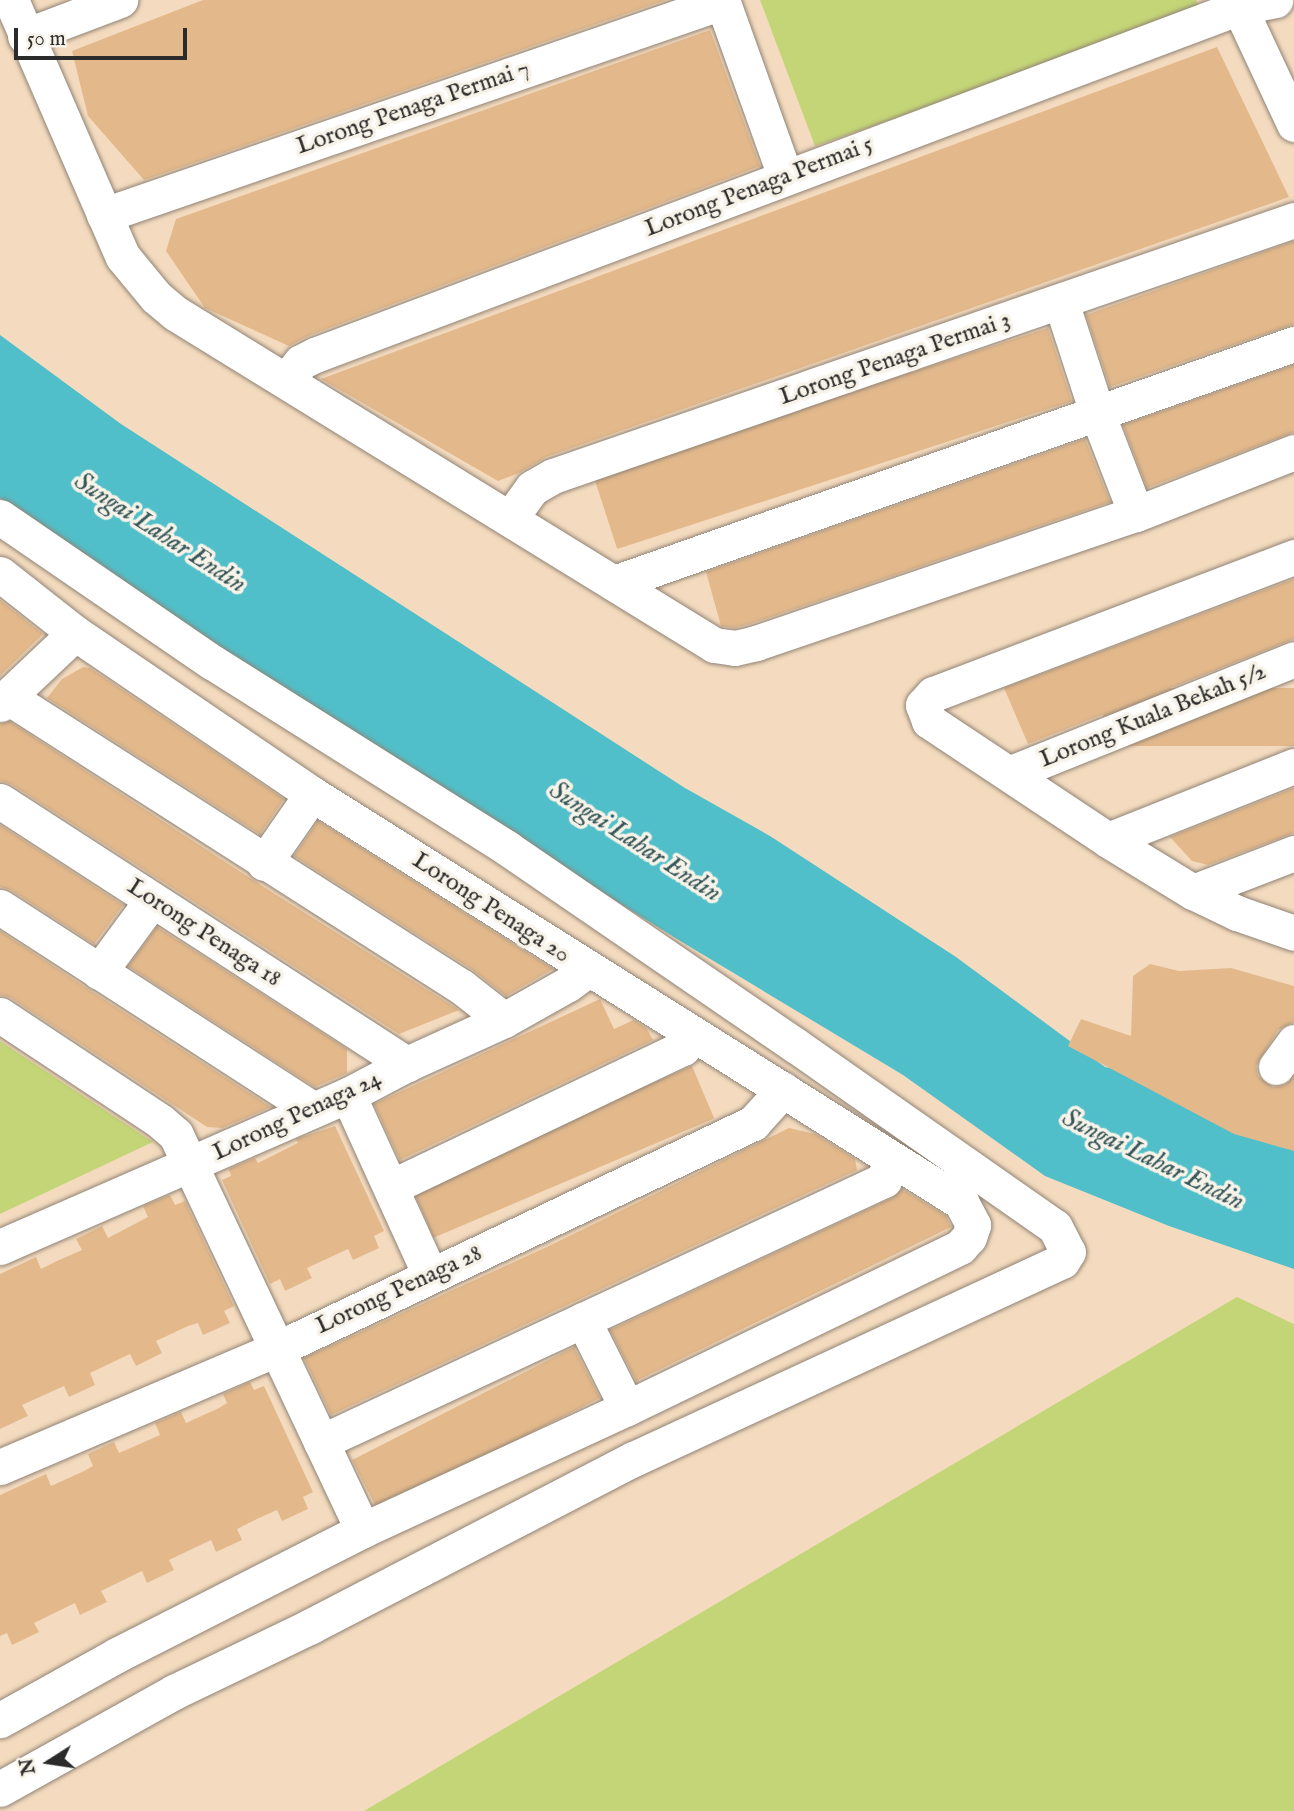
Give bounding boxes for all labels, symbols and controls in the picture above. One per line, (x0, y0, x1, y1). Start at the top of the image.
scale bar (18, 14, 191, 58)
text: 50 m (27, 26, 66, 53)
street label: Lorong Penaga Permai 7 (293, 55, 533, 161)
street label: Lorong Penaga Permai 5 (641, 130, 877, 244)
street label: Lorong Penaga Permai 3 (776, 306, 1014, 412)
water label: Sungai Lahar Endin (68, 466, 252, 600)
street label: Lorong Kuala Bekah 5/2 (1036, 657, 1270, 775)
water label: Sungai Lahar Endin (543, 775, 727, 909)
street label: Lorong Penaga 20 (407, 846, 575, 970)
street label: Lorong Penaga 18 (122, 873, 286, 993)
street label: Lorong Penaga 24 (208, 1064, 386, 1168)
water label: Sungai Lahar Endin (1057, 1102, 1249, 1218)
street label: Lorong Penaga 28 (311, 1239, 487, 1341)
north arrow (14, 1727, 84, 1797)
text: N (15, 1756, 42, 1777)

